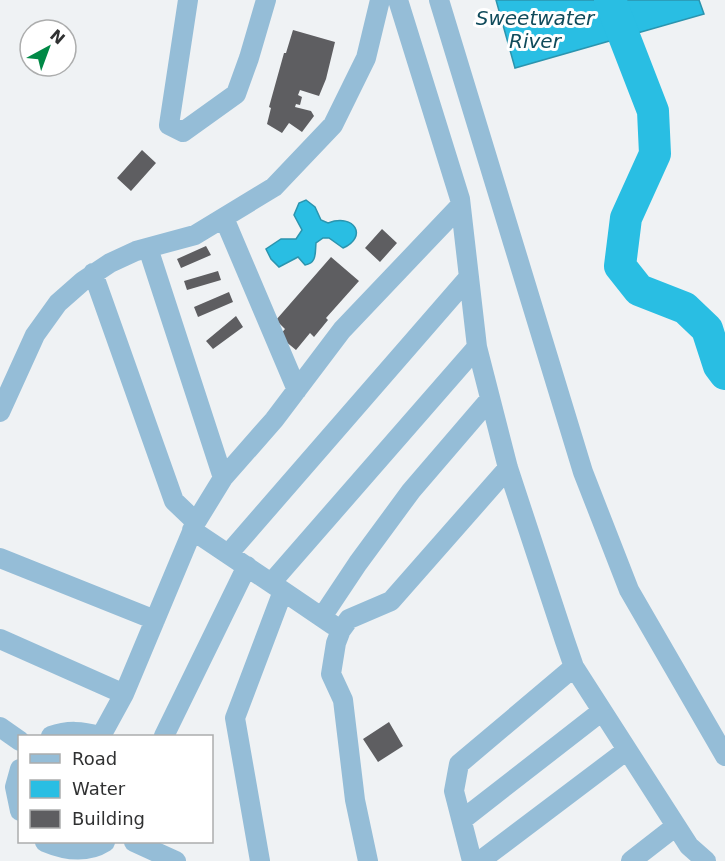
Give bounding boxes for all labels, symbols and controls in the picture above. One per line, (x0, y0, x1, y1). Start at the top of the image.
water label: Sweetwater River (476, 6, 596, 53)
north arrow (18, 18, 78, 78)
text: N (46, 25, 69, 49)
legend (18, 735, 213, 843)
text: Road (72, 748, 117, 769)
text: Water (72, 778, 126, 799)
text: Building (72, 808, 145, 829)

